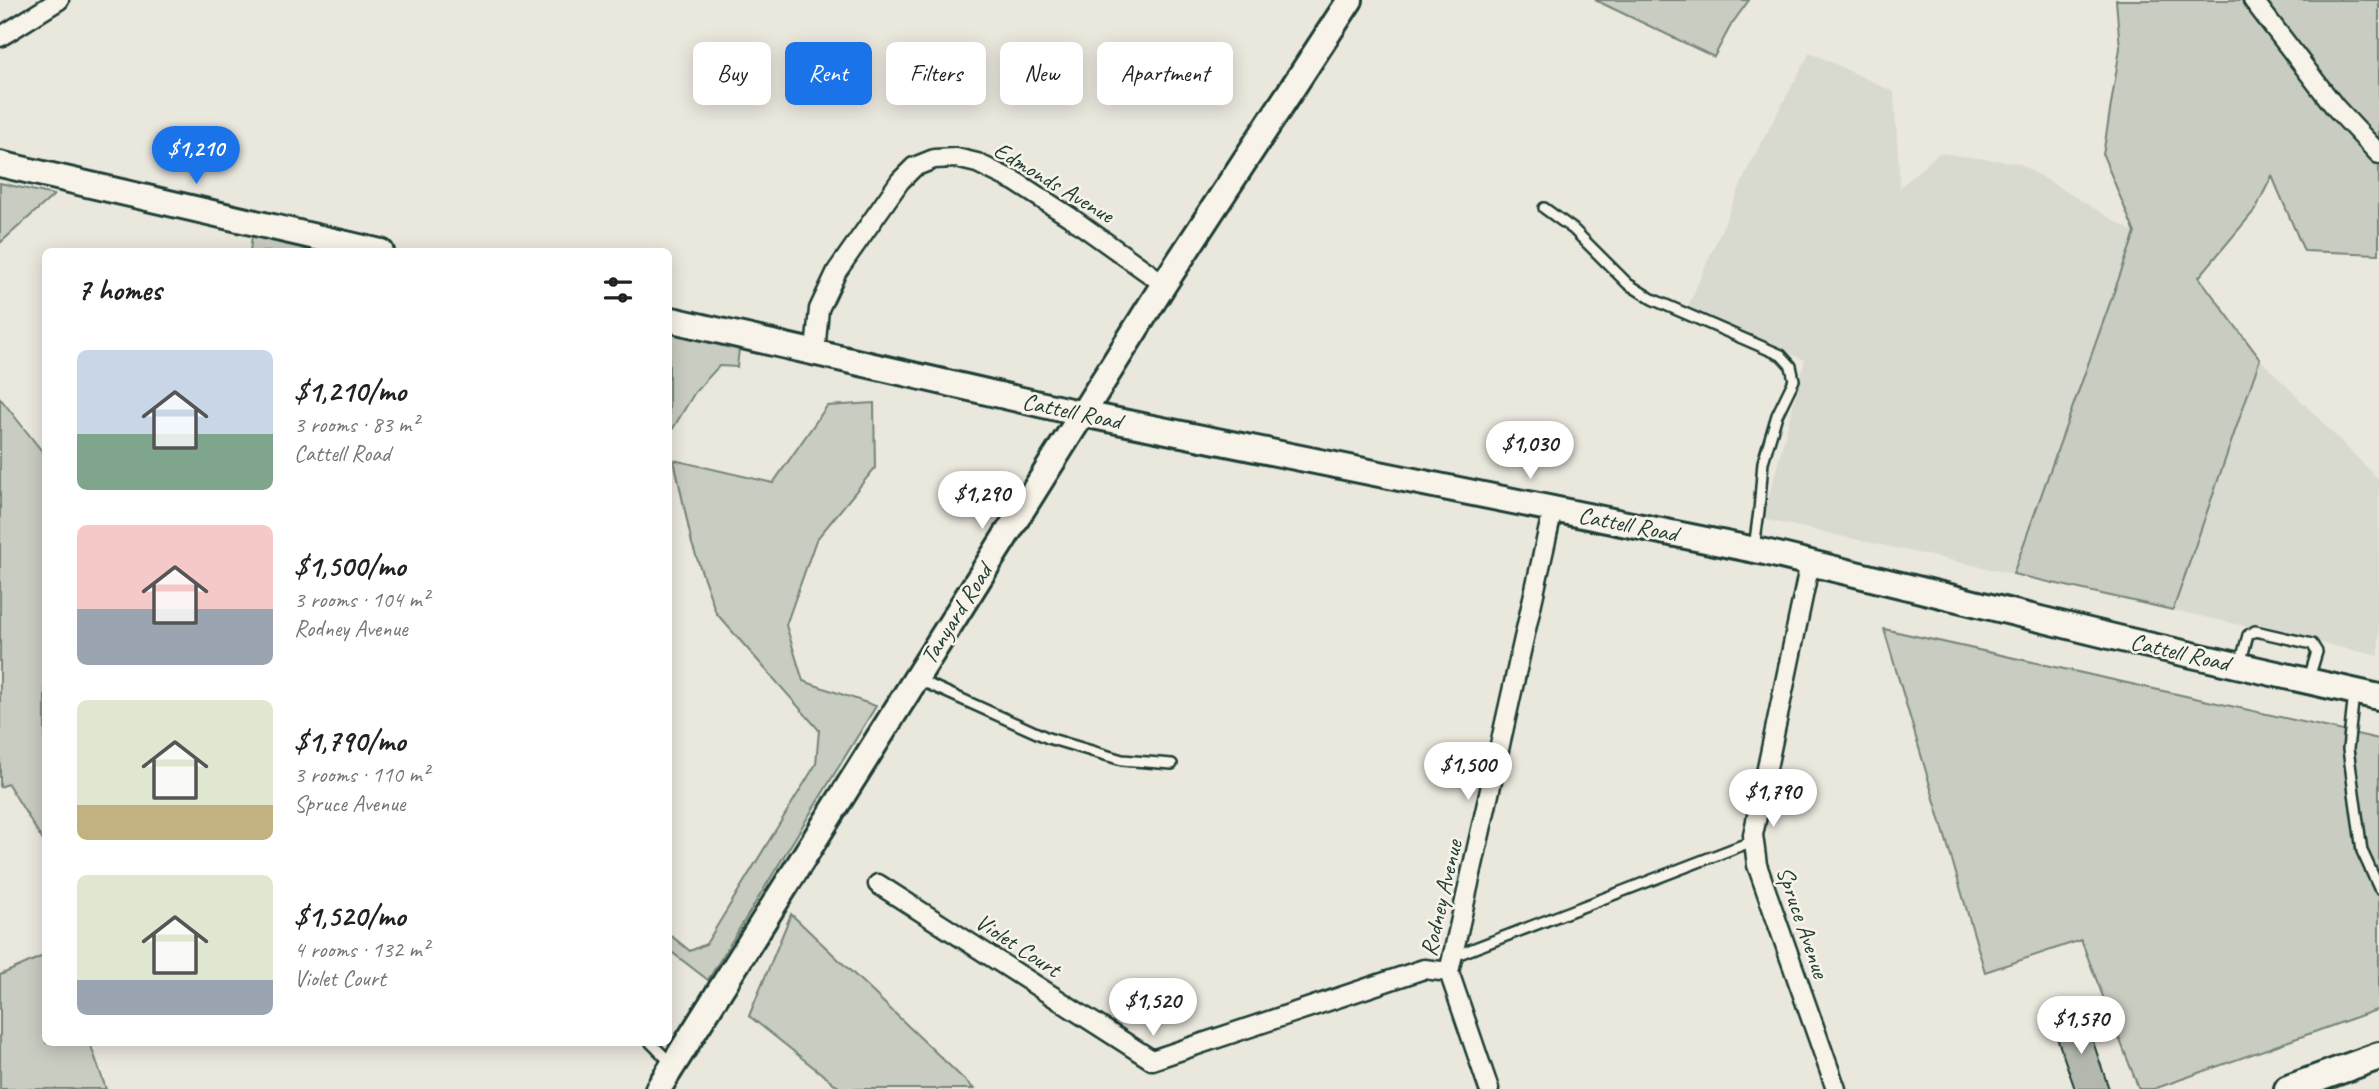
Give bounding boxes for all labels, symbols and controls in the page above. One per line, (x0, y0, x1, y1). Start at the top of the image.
chip: Buy (693, 42, 771, 105)
chip: Rent (785, 42, 872, 105)
chip: Filters (886, 42, 986, 105)
chip: New (1000, 42, 1083, 105)
chip: Apartment (1097, 42, 1233, 105)
pin: $1,210 (139, 127, 253, 186)
text: $1,210 (168, 134, 224, 163)
street label: Edmonds Avenue (989, 134, 1121, 231)
text: 7 homes (77, 271, 162, 309)
icon: filters (599, 271, 637, 309)
text: $1,210/mo (294, 372, 406, 410)
icon: home (133, 378, 217, 462)
street label: Cattell Road (1020, 386, 1128, 437)
text: 3 rooms · 83 m² (294, 410, 418, 439)
pin: $1,030 (1473, 421, 1587, 481)
text: $1,030 (1502, 429, 1558, 458)
text: Cattell Road (294, 439, 390, 468)
pin: $1,290 (925, 472, 1039, 531)
text: $1,290 (954, 479, 1010, 508)
street label: Cattell Road (1576, 500, 1684, 549)
text: $1,500/mo (294, 547, 405, 585)
icon: home (133, 553, 217, 637)
street label: Tanyard Road (913, 555, 1001, 670)
text: 3 rooms · 104 m² (294, 585, 429, 614)
text: Rodney Avenue (294, 614, 407, 643)
street label: Cattell Road (2128, 626, 2236, 679)
text: $1,790/mo (294, 722, 405, 760)
icon: home (133, 728, 217, 812)
pin: $1,500 (1411, 742, 1525, 802)
text: $1,500 (1440, 750, 1496, 779)
text: 3 rooms · 110 m² (294, 760, 429, 789)
pin: $1,790 (1716, 770, 1830, 829)
text: $1,790 (1745, 777, 1801, 806)
text: Spruce Avenue (294, 789, 405, 818)
street label: Rodney Avenue (1413, 835, 1469, 959)
street label: Spruce Avenue (1770, 862, 1837, 984)
text: $1,520/mo (294, 897, 405, 935)
icon: home (133, 903, 217, 987)
street label: Violet Court (970, 906, 1068, 985)
text: 4 rooms · 132 m² (294, 935, 429, 964)
text: Violet Court (294, 964, 386, 993)
pin: $1,520 (1096, 978, 1210, 1038)
text: $1,520 (1125, 986, 1181, 1015)
pin: $1,570 (2024, 996, 2138, 1056)
text: $1,570 (2053, 1004, 2109, 1033)

